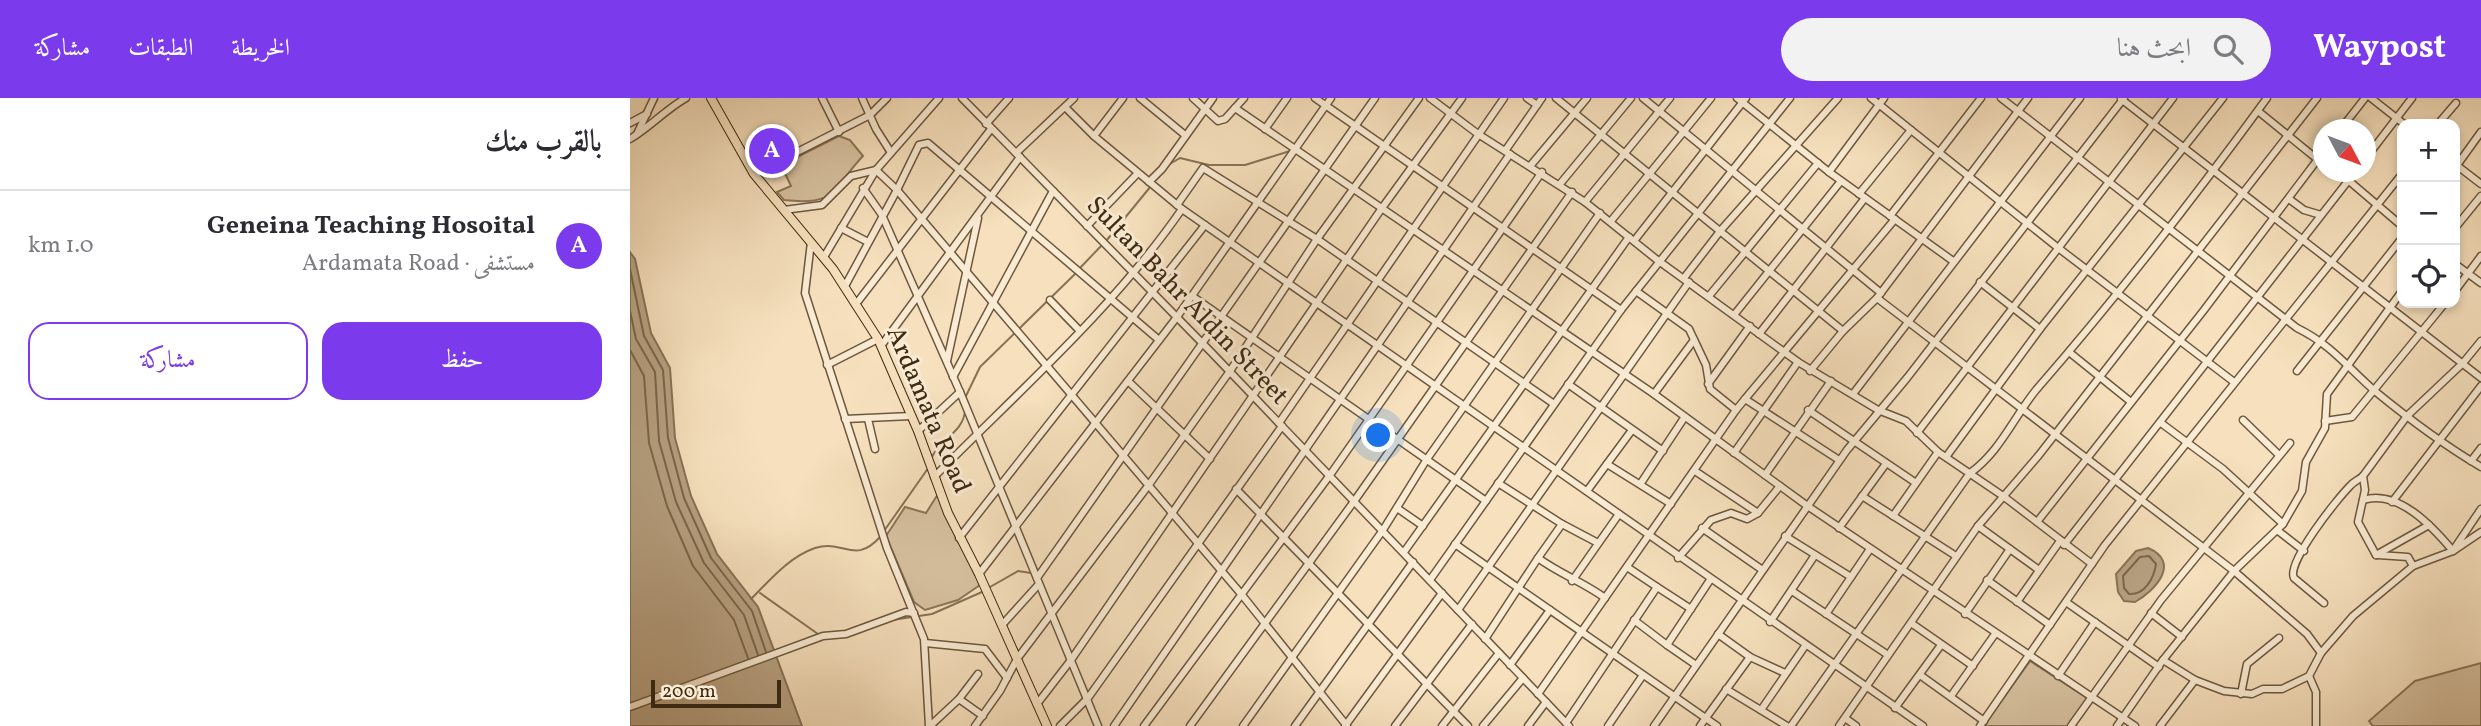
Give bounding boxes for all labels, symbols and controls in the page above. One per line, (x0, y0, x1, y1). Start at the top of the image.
search box (1781, 18, 2271, 81)
text: Waypost (2313, 26, 2446, 72)
icon: search (2209, 30, 2247, 68)
text: ابحث هنا (2117, 31, 2191, 67)
text: مشاركة (35, 32, 90, 66)
text: الطبقات (128, 32, 194, 66)
text: الخريطة (232, 32, 290, 66)
north arrow (2313, 119, 2376, 182)
map controls (2397, 119, 2460, 308)
button: + (2397, 119, 2460, 182)
text: بالقرب منك (485, 122, 602, 164)
pin: A (749, 125, 795, 177)
button: − (2397, 182, 2460, 245)
street label: Sultan Bahr Aldin Street (1078, 189, 1296, 413)
text: Geneina Teaching Hosoital (207, 208, 535, 244)
text: 1.0 km (28, 230, 94, 262)
text: A (571, 230, 587, 262)
button: locate (2397, 245, 2460, 308)
text: مستشفى · Ardamata Road (302, 248, 535, 280)
street label: Ardamata Road (877, 321, 979, 499)
button: مشاركة (28, 322, 308, 400)
button: حفظ (322, 322, 602, 400)
your location (1361, 418, 1395, 452)
scale bar (651, 677, 780, 709)
text: 200 m (662, 679, 716, 705)

